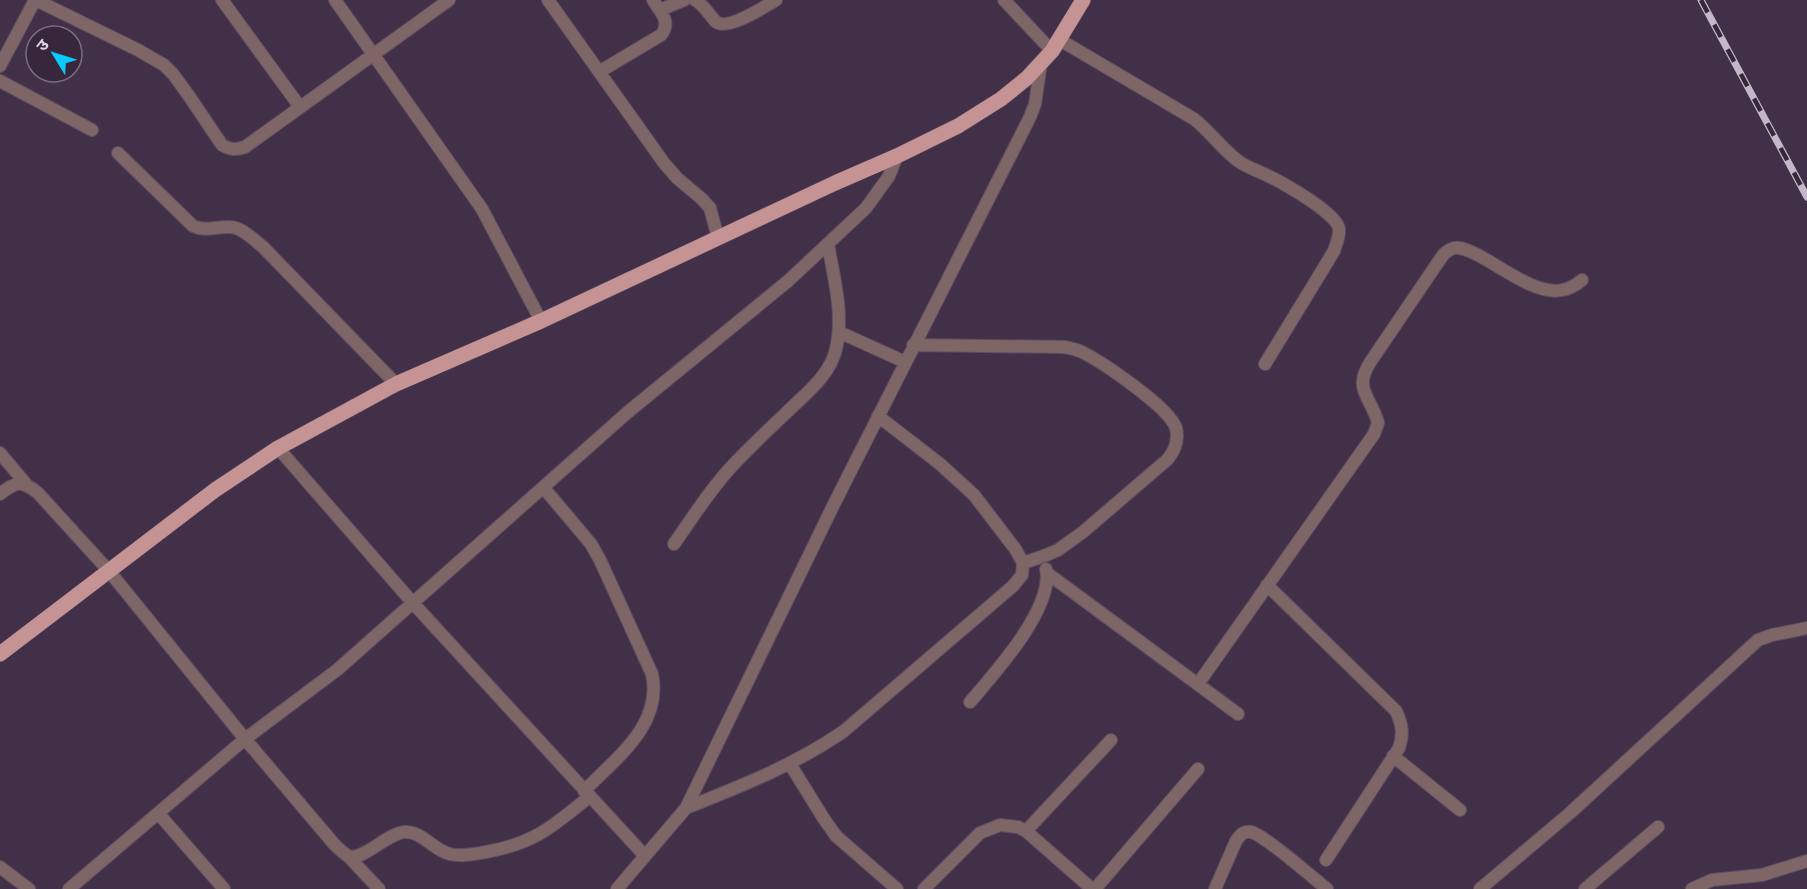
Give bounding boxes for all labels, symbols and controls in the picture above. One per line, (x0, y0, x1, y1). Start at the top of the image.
north arrow (24, 24, 84, 84)
text: उ (32, 35, 53, 55)

